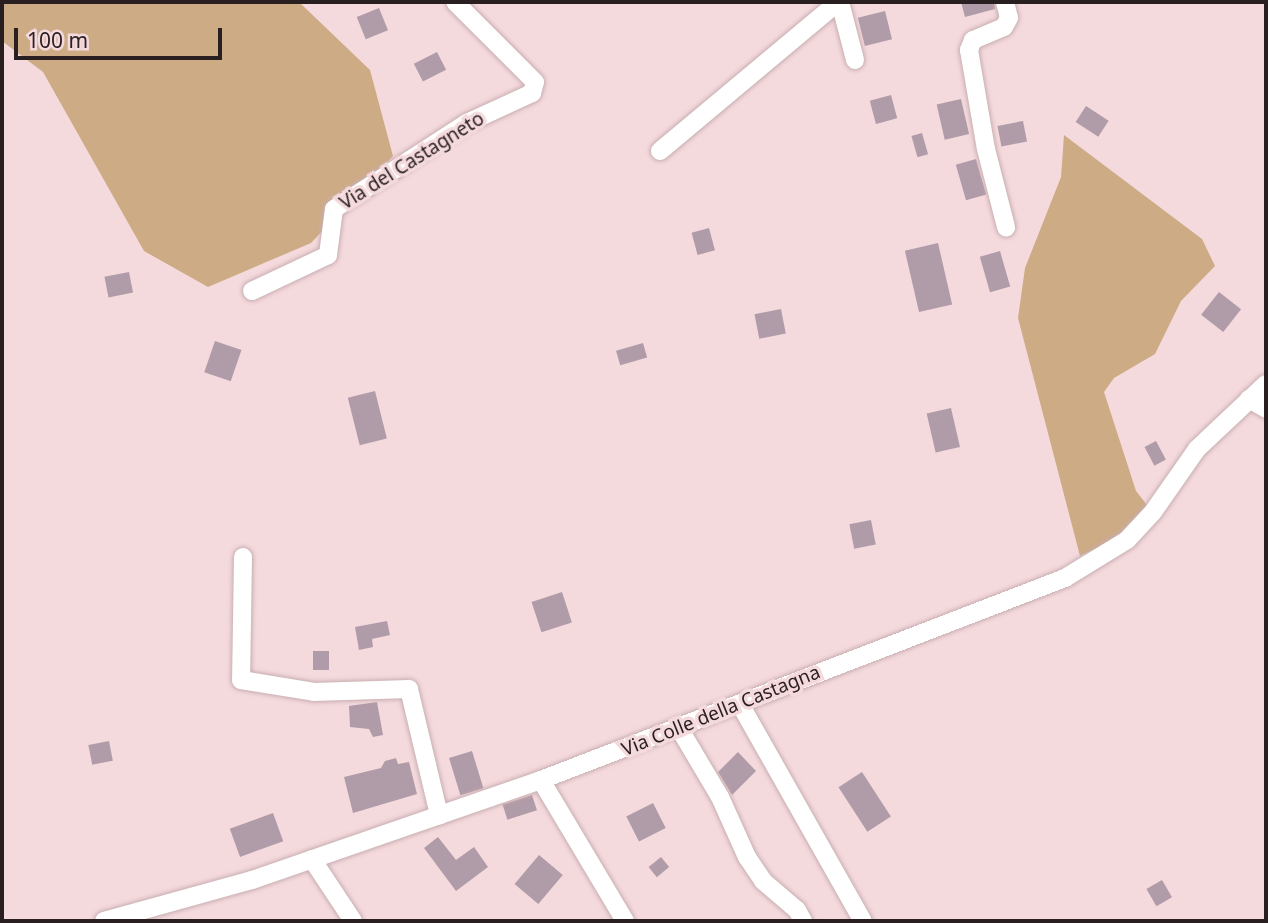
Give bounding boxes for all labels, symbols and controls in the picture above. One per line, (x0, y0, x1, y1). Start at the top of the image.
scale bar (18, 14, 226, 58)
text: 100 m (27, 26, 88, 54)
street label: Via del Castagneto (336, 107, 488, 215)
street label: Via Colle della Castagna (618, 661, 824, 761)

